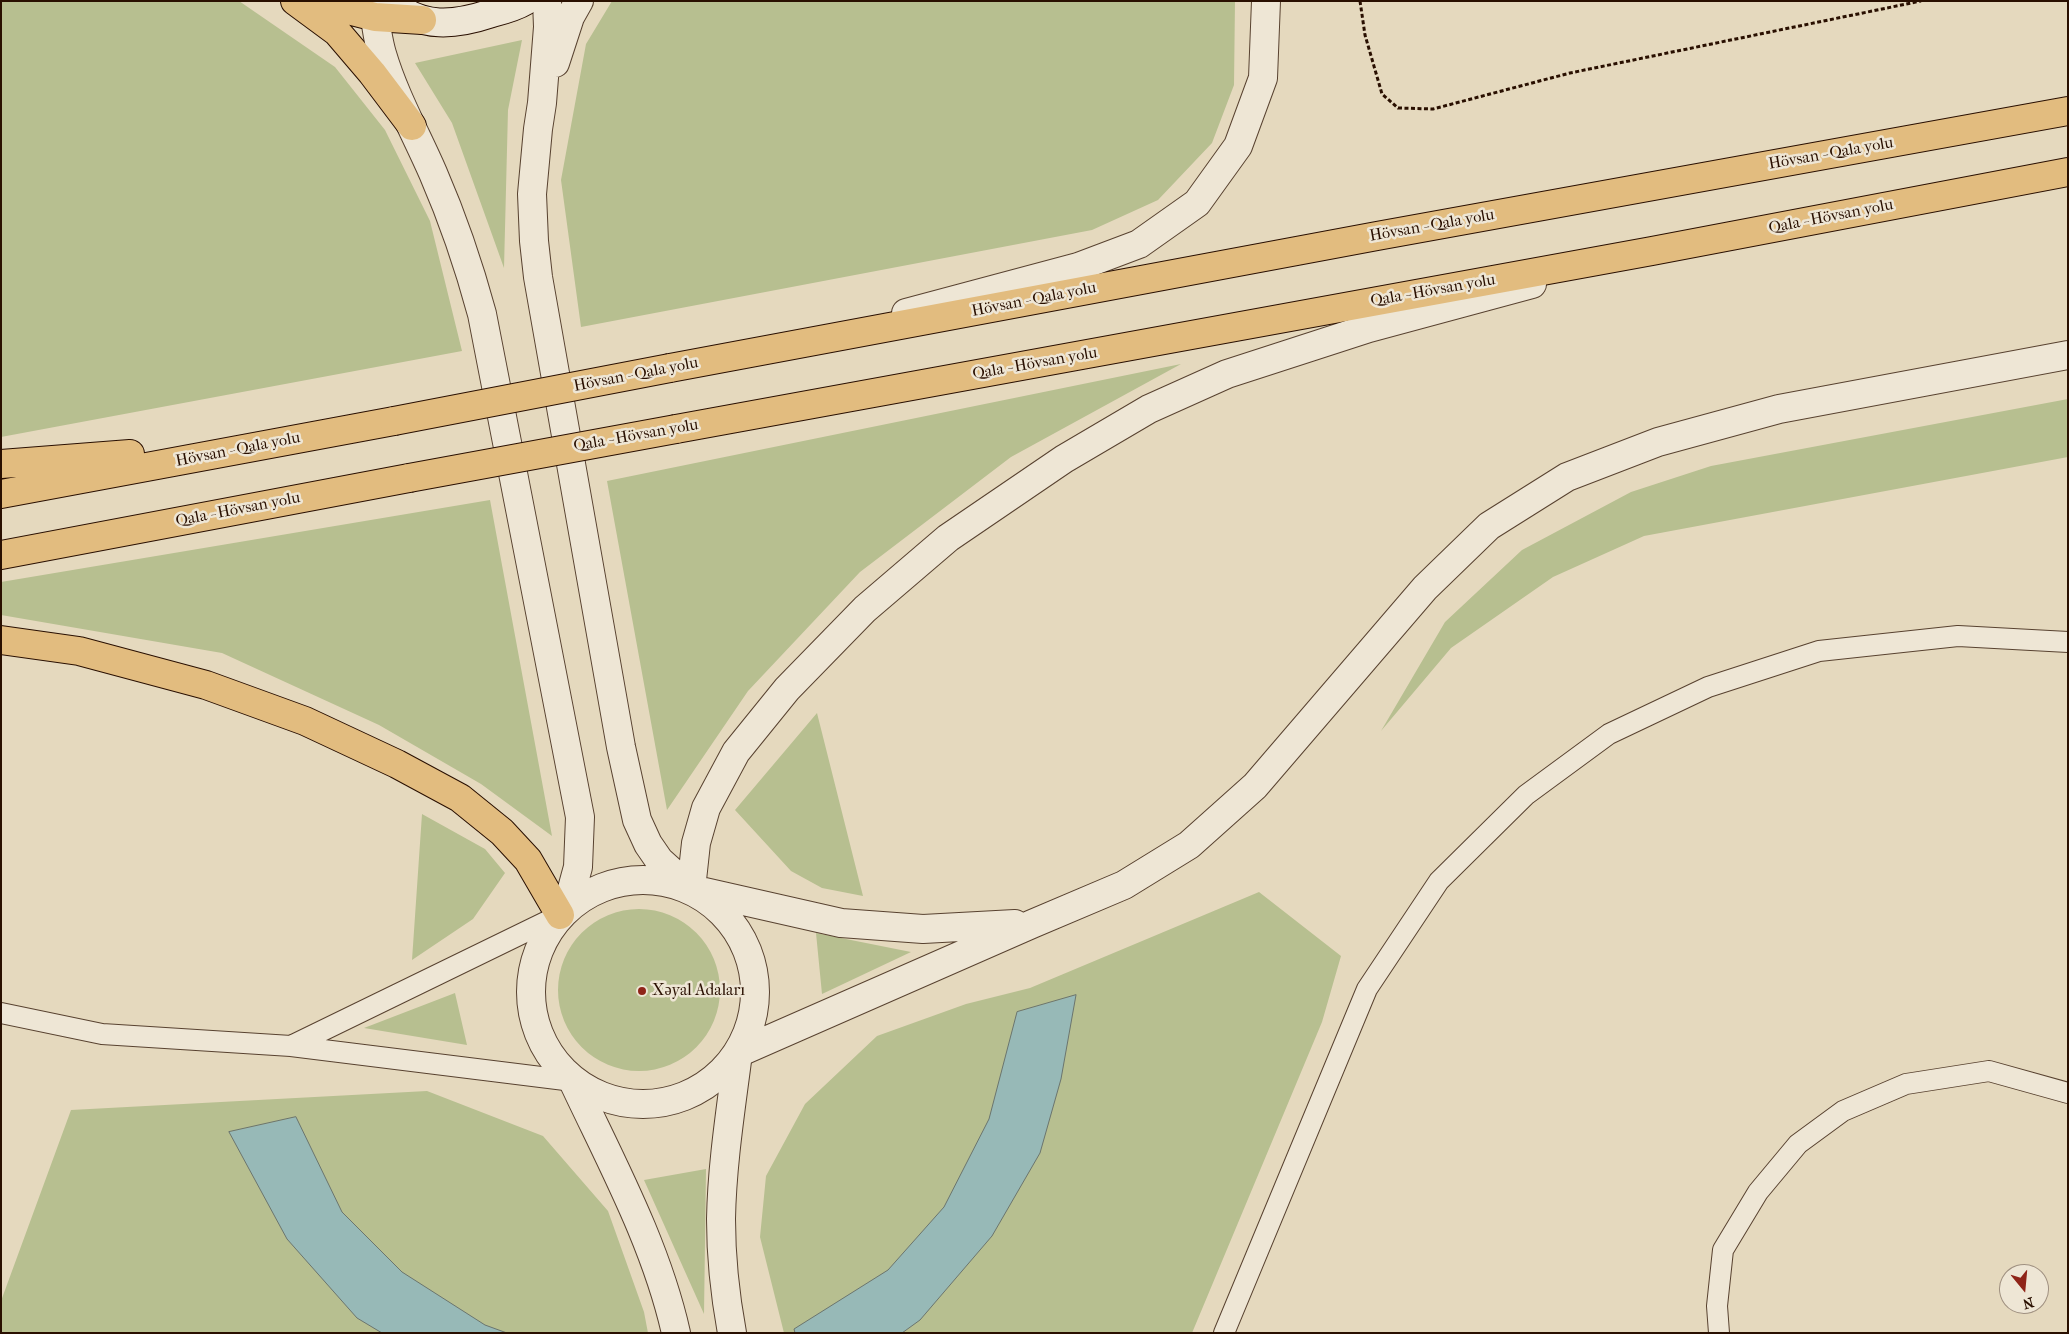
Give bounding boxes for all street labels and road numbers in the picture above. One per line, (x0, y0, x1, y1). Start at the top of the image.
street label: Hövsan - Qala yolu (1767, 134, 1895, 174)
street label: Qala - Hövsan yolu (1767, 196, 1895, 238)
street label: Hövsan - Qala yolu (1368, 206, 1496, 246)
street label: Qala - Hövsan yolu (1369, 271, 1497, 311)
street label: Hövsan - Qala yolu (970, 279, 1098, 321)
street label: Qala - Hövsan yolu (971, 344, 1099, 384)
street label: Hövsan - Qala yolu (572, 354, 700, 396)
street label: Qala - Hövsan yolu (572, 416, 700, 456)
street label: Hövsan - Qala yolu (174, 429, 302, 471)
street label: Qala - Hövsan yolu (174, 489, 302, 531)

